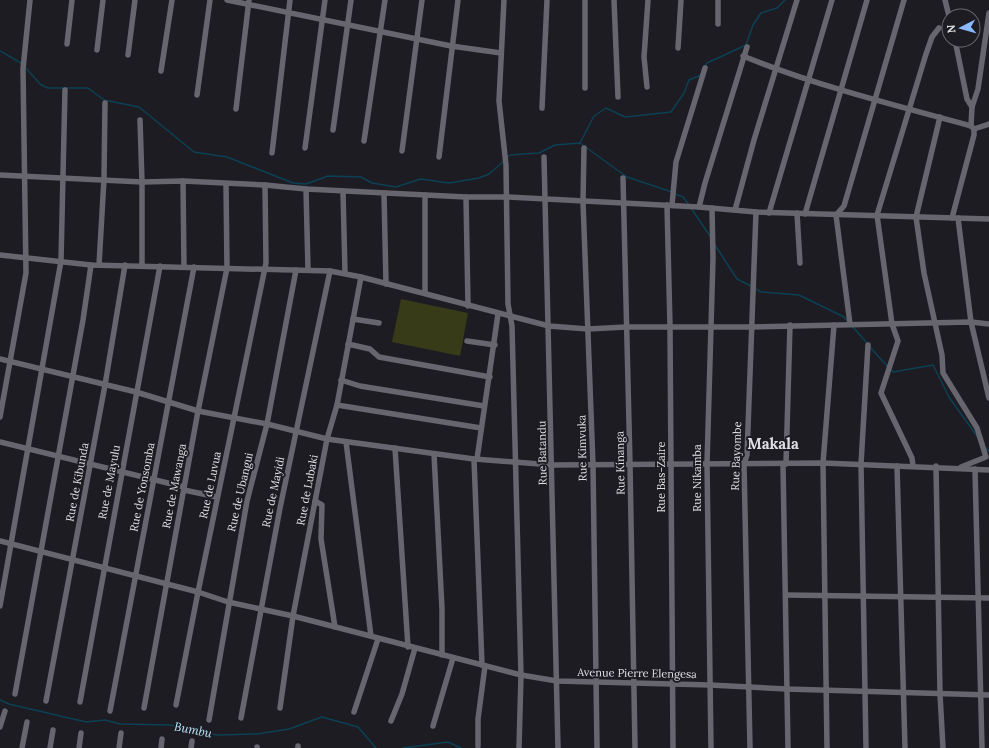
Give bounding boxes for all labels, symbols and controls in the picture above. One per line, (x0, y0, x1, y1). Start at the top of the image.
north arrow (941, 8, 981, 48)
text: N (944, 24, 958, 34)
street label: Rue Kimvuka (574, 414, 590, 481)
street label: Rue Batandu (534, 420, 550, 485)
street label: Rue Bayombe (728, 421, 744, 491)
street label: Rue Kinanga (612, 431, 628, 495)
district label: Makala (747, 434, 799, 453)
street label: Rue de Kibunda (62, 441, 92, 523)
street label: Rue de Yonsomba (126, 441, 158, 533)
street label: Rue Bas-Zaire (654, 441, 668, 513)
street label: Rue de Mawanga (159, 442, 189, 530)
street label: Rue de Mayulu (95, 443, 123, 520)
street label: Rue Nikamba (690, 444, 704, 512)
street label: Rue de Luvua (196, 450, 224, 520)
street label: Rue de Ubangui (224, 451, 256, 533)
street label: Rue de Lubaki (293, 453, 321, 527)
street label: Rue de Mayidi (259, 455, 287, 529)
street label: Avenue Pierre Elengesa (576, 665, 697, 681)
water label: Bumbu (173, 718, 214, 741)

